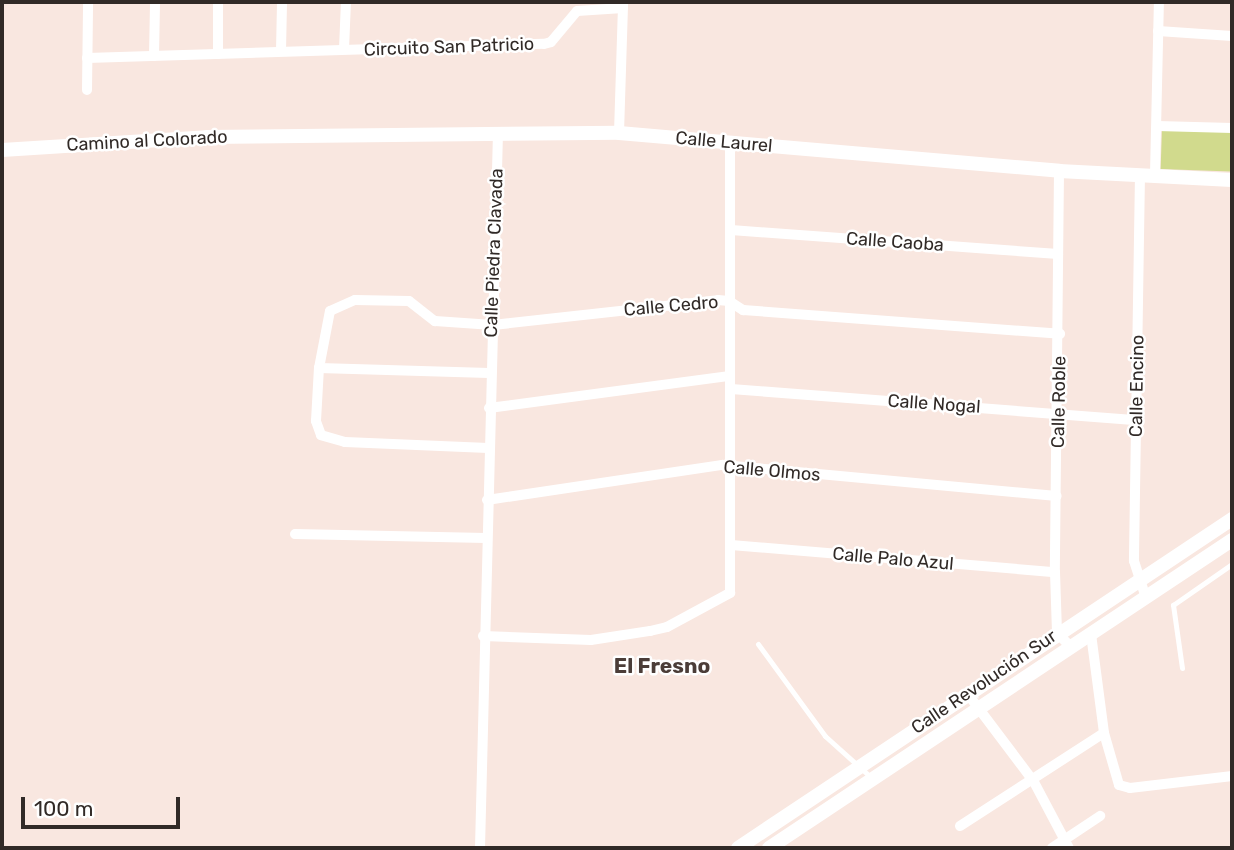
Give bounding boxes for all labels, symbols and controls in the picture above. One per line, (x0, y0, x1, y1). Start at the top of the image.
street label: Circuito San Patricio (363, 33, 535, 61)
street label: Camino al Colorado (66, 126, 228, 156)
street label: Calle Laurel (675, 127, 773, 157)
street label: Calle Piedra Clavada (480, 168, 508, 338)
street label: Calle Caoba (845, 228, 945, 256)
street label: Calle Cedro (623, 291, 719, 321)
street label: Calle Encino (1125, 335, 1149, 437)
street label: Calle Roble (1047, 356, 1071, 448)
street label: Calle Nogal (887, 390, 981, 418)
street label: Calle Olmos (723, 456, 821, 486)
street label: Calle Palo Azul (831, 543, 955, 575)
street label: Calle Revolución Sur (907, 625, 1061, 739)
district label: El Fresno (614, 653, 710, 679)
scale bar (24, 784, 184, 828)
text: 100 m (34, 796, 93, 821)

